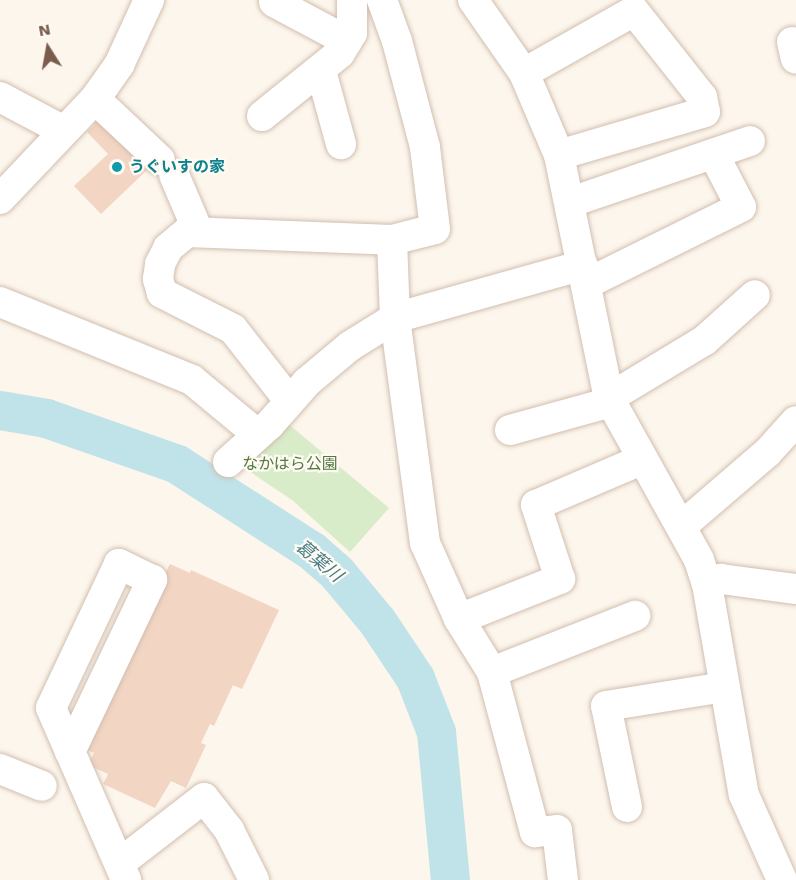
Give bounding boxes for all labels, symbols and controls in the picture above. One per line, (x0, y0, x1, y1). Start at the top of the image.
north arrow (18, 18, 78, 78)
text: N (37, 19, 52, 40)
place label: うぐいすの家 (129, 157, 225, 177)
marker: うぐいすの家 (110, 160, 124, 174)
park label: なかはら公園 (242, 454, 338, 474)
water label: 葛葉川 (291, 535, 347, 587)

